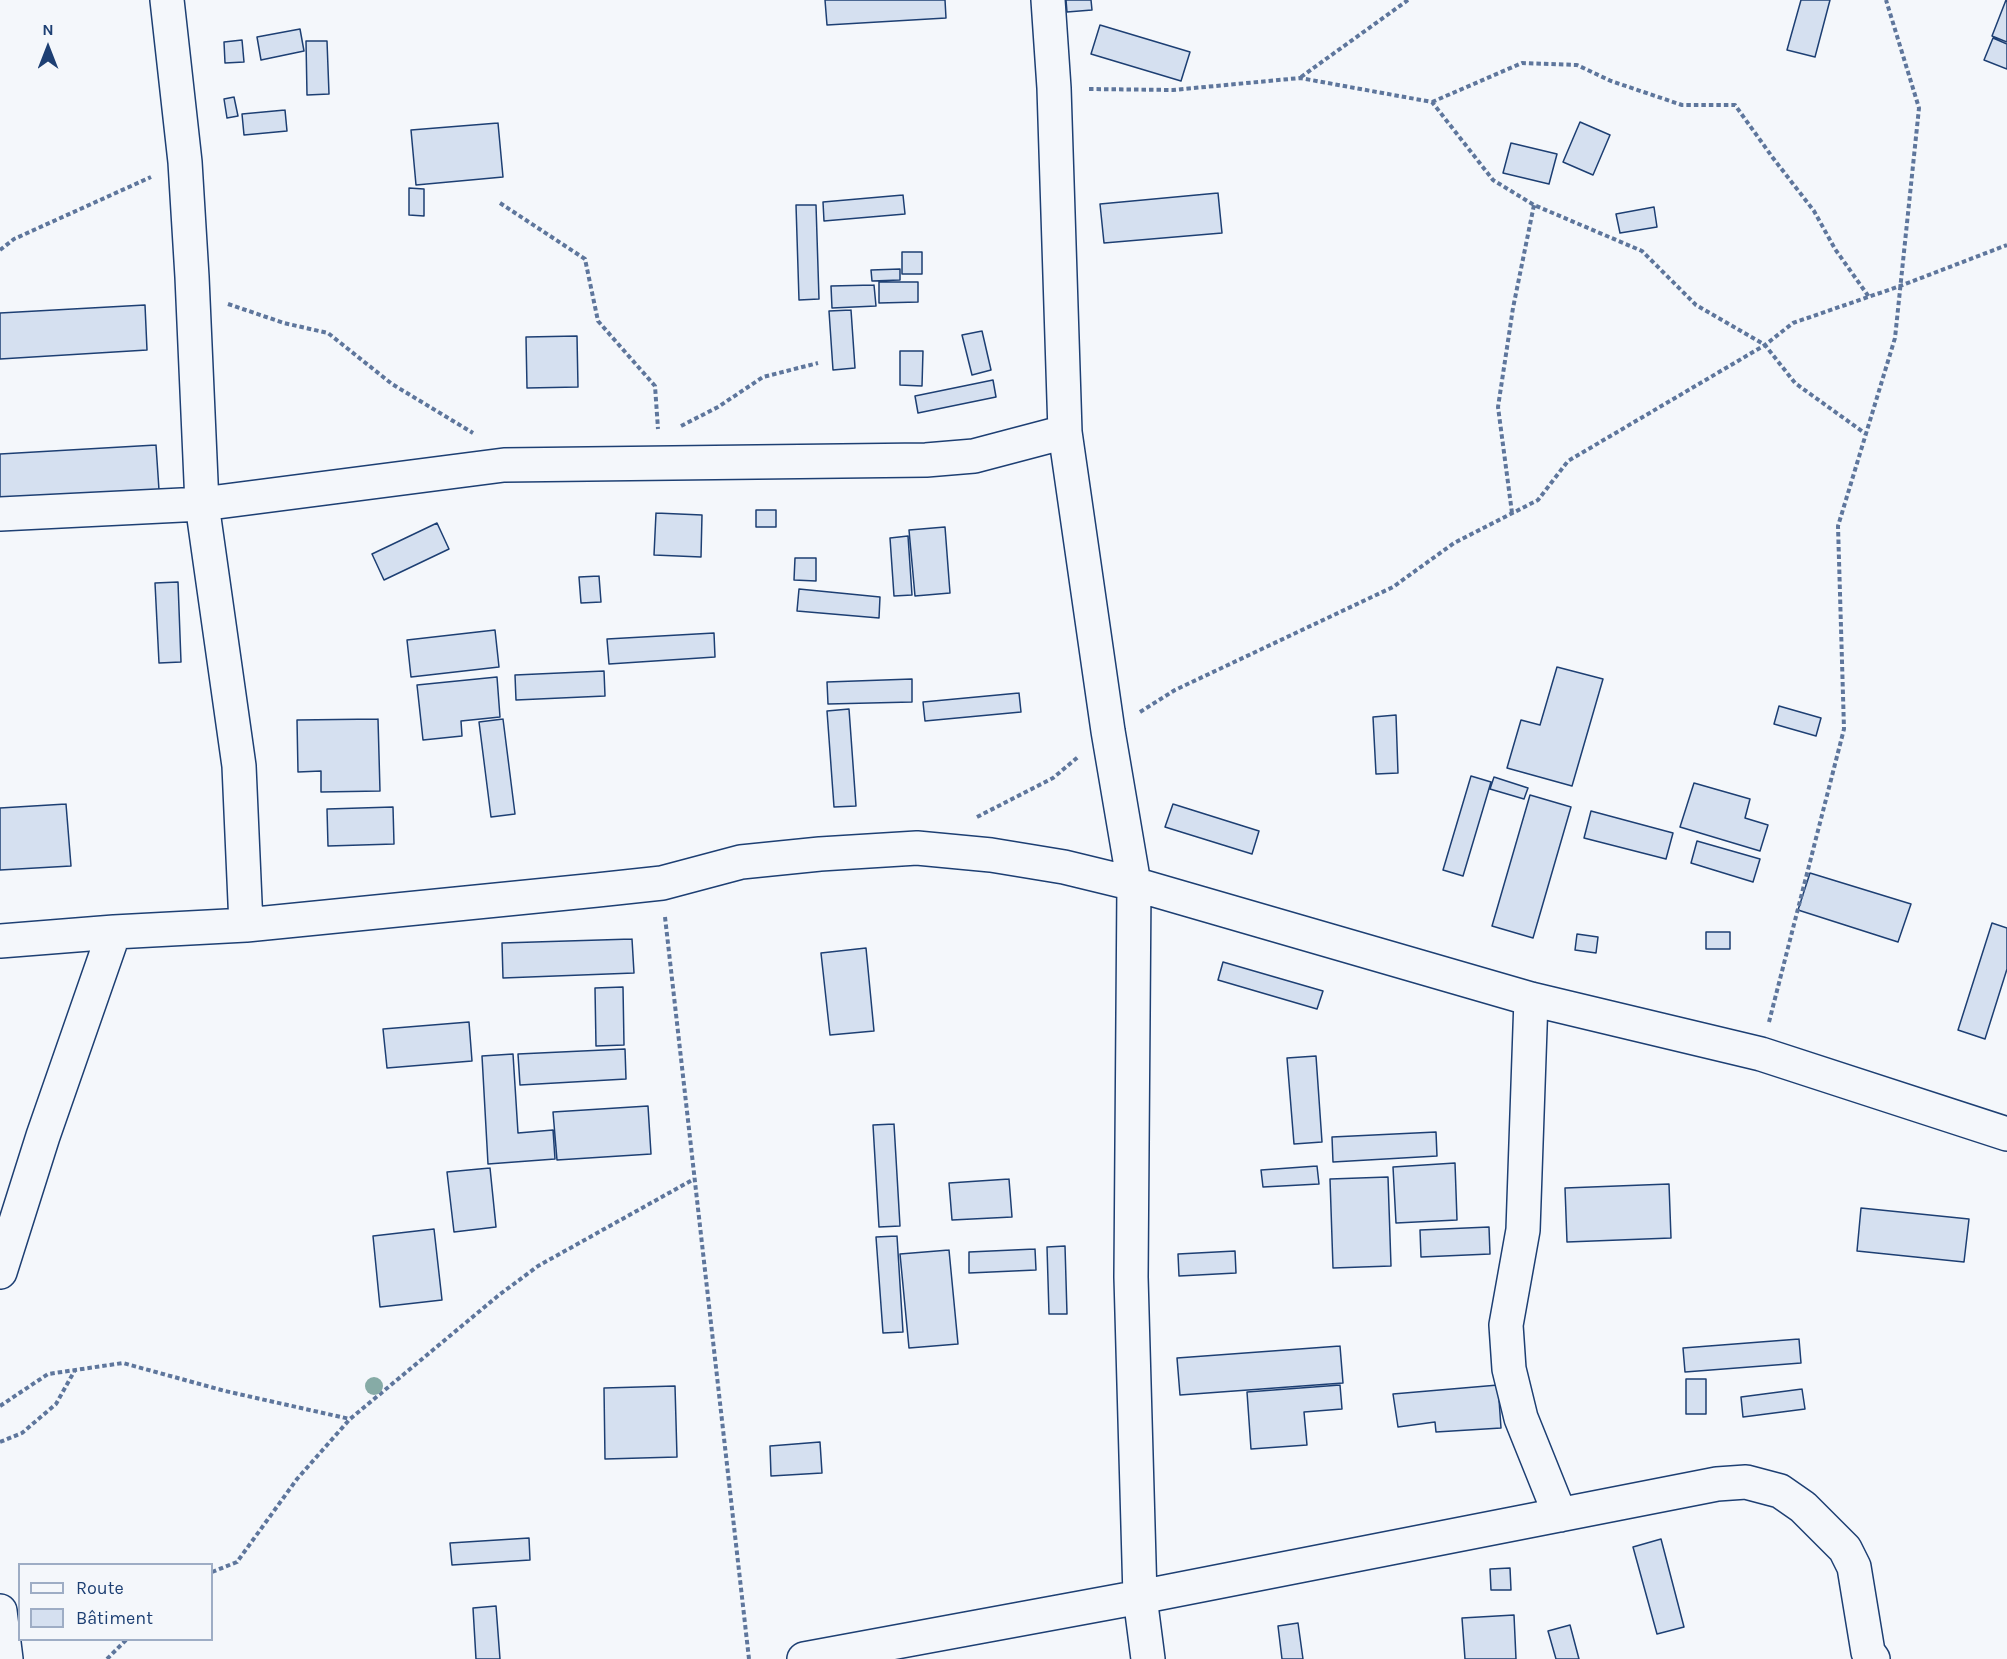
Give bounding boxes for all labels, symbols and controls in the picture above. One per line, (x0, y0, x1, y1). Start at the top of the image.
north arrow (18, 18, 78, 78)
text: N (42, 20, 54, 39)
legend (18, 1563, 213, 1641)
text: Route (76, 1577, 124, 1599)
text: Bâtiment (76, 1607, 153, 1629)

